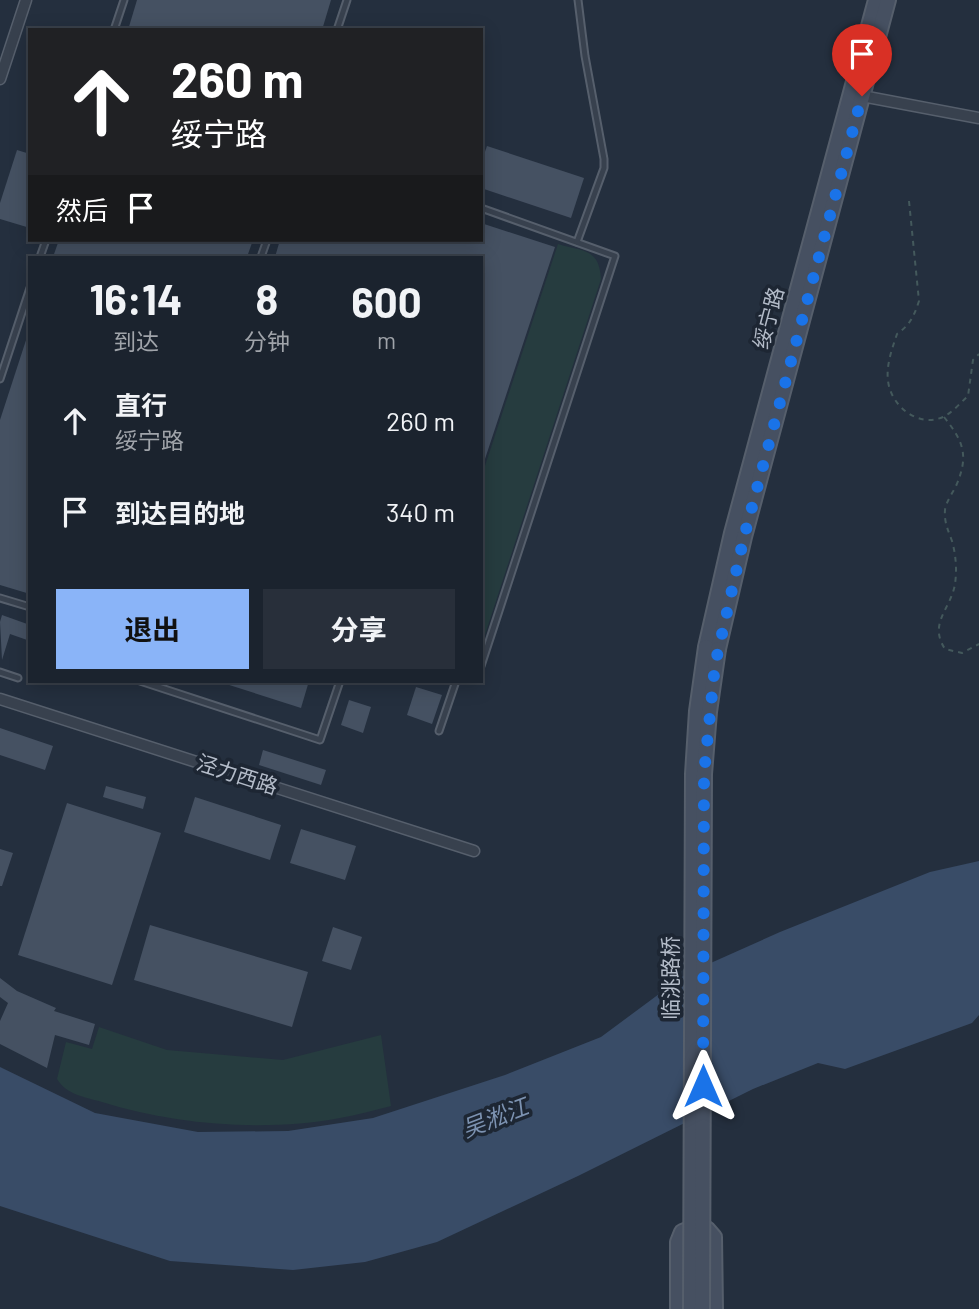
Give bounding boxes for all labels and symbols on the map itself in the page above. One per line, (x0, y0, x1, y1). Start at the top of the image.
pin (832, 24, 892, 96)
street label: 绥宁路 (747, 284, 788, 351)
street label: 泾力西路 (194, 749, 281, 798)
street label: 临洮路桥 (657, 936, 682, 1020)
position arrow (666, 1049, 740, 1123)
water label: 吴淞江 (457, 1091, 535, 1143)

